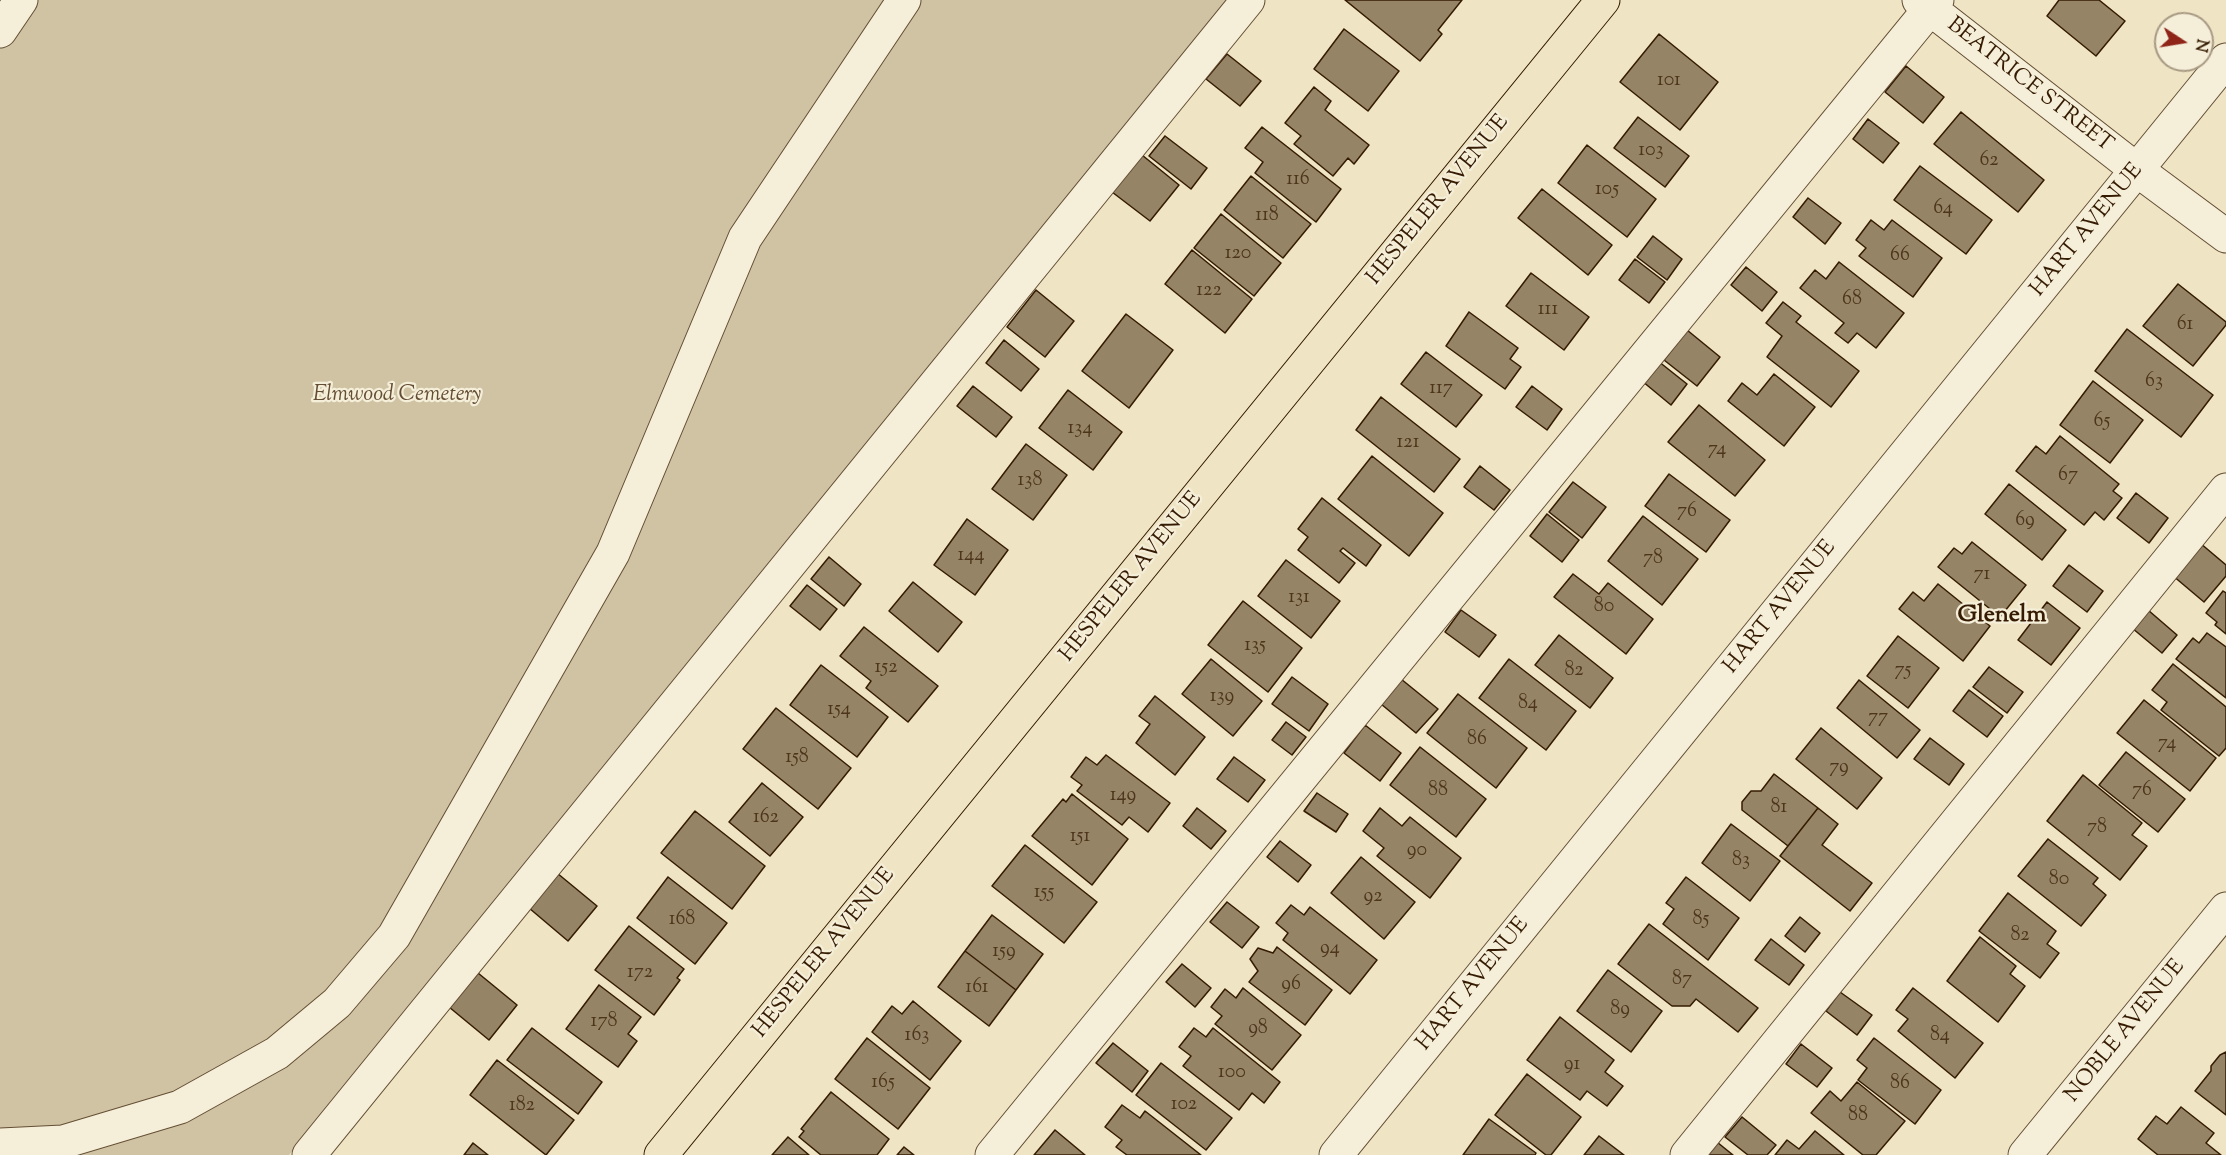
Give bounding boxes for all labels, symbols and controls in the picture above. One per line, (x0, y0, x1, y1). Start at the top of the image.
north arrow (2154, 12, 2214, 72)
street label: BEATRICE STREET (1941, 13, 2117, 159)
text: N (2188, 37, 2213, 54)
house number: 101 (1657, 70, 1681, 94)
street label: HESPELER AVENUE (1362, 111, 1516, 291)
house number: 103 (1638, 140, 1664, 164)
house number: 62 (1979, 150, 1999, 174)
street label: HART AVENUE (2026, 159, 2150, 303)
house number: 116 (1286, 169, 1310, 193)
house number: 105 (1595, 179, 1619, 203)
house number: 64 (1933, 198, 1953, 222)
house number: 118 (1255, 205, 1279, 229)
house number: 120 (1225, 243, 1251, 267)
house number: 66 (1890, 245, 1910, 269)
house number: 122 (1196, 280, 1222, 304)
house number: 68 (1842, 289, 1862, 313)
house number: 111 (1538, 299, 1558, 323)
house number: 61 (2177, 314, 2193, 338)
house number: 63 (2145, 371, 2163, 395)
house number: 117 (1429, 378, 1453, 402)
park label: Elmwood Cemetery (313, 383, 481, 409)
house number: 65 (2094, 411, 2110, 435)
house number: 134 (1068, 418, 1092, 442)
house number: 121 (1397, 432, 1419, 456)
house number: 74 (1708, 439, 1726, 463)
house number: 67 (2058, 465, 2078, 489)
house number: 138 (1018, 470, 1042, 494)
street label: HESPELER AVENUE (1055, 488, 1209, 668)
house number: 76 (1677, 501, 1697, 525)
house number: 69 (2015, 510, 2035, 534)
street label: HART AVENUE (1719, 536, 1843, 680)
house number: 144 (958, 545, 984, 569)
house number: 78 (1643, 548, 1663, 572)
house number: 71 (1974, 564, 1990, 588)
house number: 131 (1288, 587, 1310, 611)
house number: 80 (1594, 596, 1614, 620)
district label: Glenelm (1958, 603, 2046, 631)
house number: 135 (1244, 635, 1266, 659)
house number: 152 (875, 657, 897, 681)
house number: 82 (1564, 660, 1584, 684)
house number: 75 (1895, 660, 1911, 684)
house number: 139 (1210, 686, 1234, 710)
house number: 84 (1518, 693, 1538, 717)
house number: 154 (827, 699, 851, 723)
house number: 77 (1868, 707, 1888, 731)
house number: 86 (1467, 729, 1487, 753)
house number: 74 (2158, 733, 2176, 757)
house number: 158 (785, 747, 809, 771)
house number: 79 (1829, 757, 1849, 781)
house number: 88 (1428, 780, 1448, 804)
house number: 76 (2132, 780, 2152, 804)
house number: 149 (1110, 785, 1136, 809)
house number: 81 (1771, 797, 1787, 821)
house number: 162 (753, 807, 779, 831)
house number: 78 (2087, 817, 2107, 841)
house number: 151 (1070, 826, 1090, 850)
house number: 90 (1407, 840, 1427, 864)
house number: 83 (1732, 850, 1750, 874)
street label: HESPELER AVENUE (748, 864, 902, 1044)
house number: 80 (2049, 869, 2069, 893)
house number: 155 (1034, 882, 1054, 906)
house number: 92 (1363, 886, 1383, 910)
house number: 168 (669, 909, 695, 933)
house number: 85 (1693, 909, 1709, 933)
street label: HART AVENUE (1412, 913, 1536, 1057)
house number: 82 (2010, 925, 2030, 949)
house number: 94 (1320, 938, 1340, 962)
house number: 159 (992, 941, 1016, 965)
street label: NOBLE AVENUE (2060, 955, 2192, 1109)
house number: 172 (627, 962, 653, 986)
house number: 87 (1672, 969, 1692, 993)
house number: 96 (1281, 974, 1301, 998)
house number: 161 (965, 977, 989, 1001)
house number: 89 (1610, 999, 1630, 1023)
house number: 178 (591, 1011, 617, 1035)
house number: 98 (1248, 1018, 1268, 1042)
house number: 163 (905, 1025, 929, 1049)
house number: 84 (1930, 1025, 1950, 1049)
house number: 91 (1564, 1054, 1580, 1078)
house number: 100 (1218, 1062, 1246, 1086)
house number: 165 (871, 1072, 895, 1096)
house number: 86 (1890, 1073, 1910, 1097)
house number: 102 (1171, 1094, 1197, 1118)
house number: 182 (509, 1095, 535, 1119)
house number: 88 (1848, 1105, 1868, 1129)

